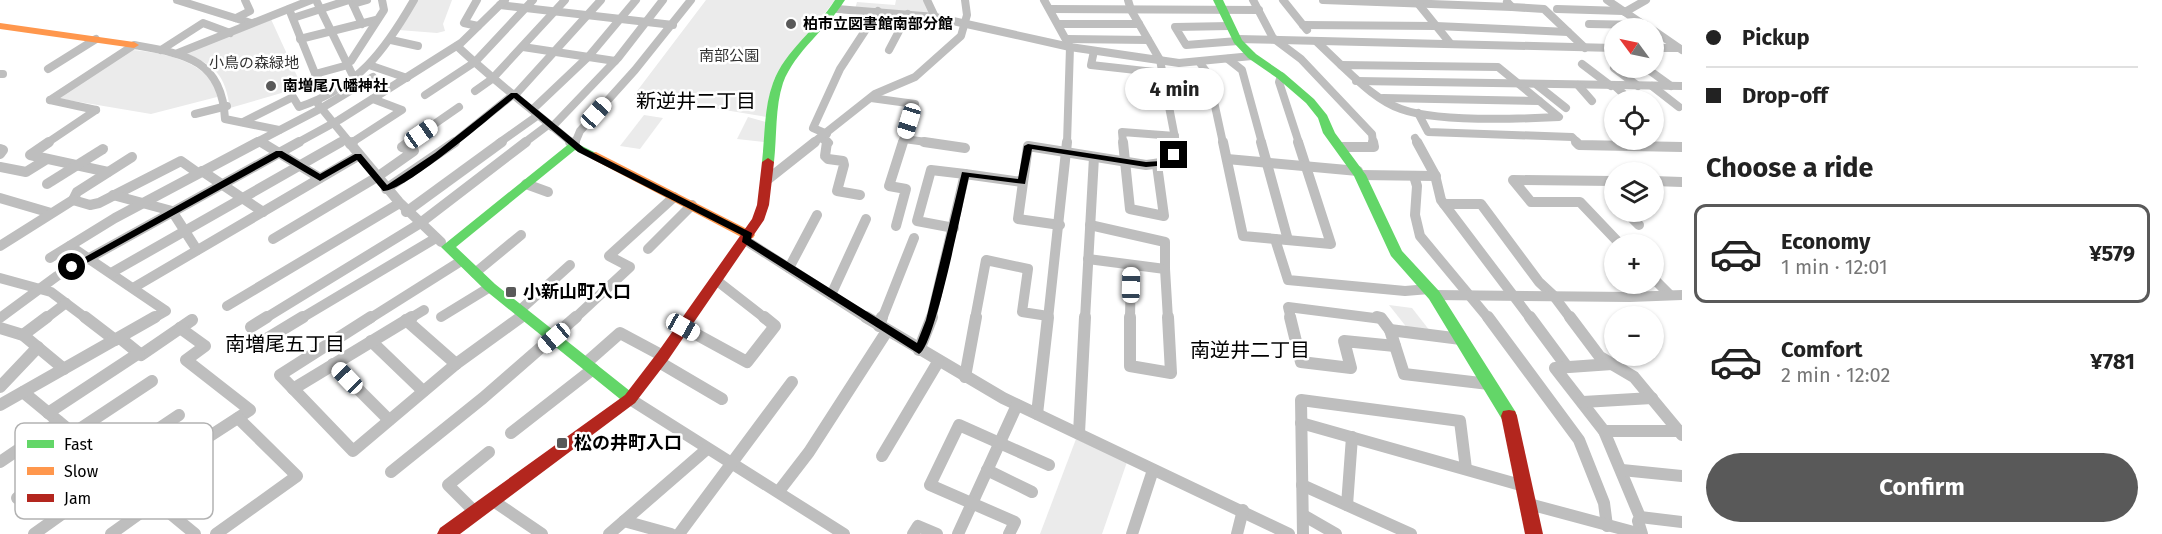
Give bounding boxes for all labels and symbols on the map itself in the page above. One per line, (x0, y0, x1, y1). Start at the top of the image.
place label: 柏市立図書館南部分館 (803, 15, 953, 33)
marker: 柏市立図書館南部分館 (784, 17, 798, 31)
north arrow (1604, 18, 1664, 78)
park label: 南部公園 (699, 47, 759, 65)
park label: 小鳥の森緑地 (209, 54, 299, 72)
callout: 4 min (1124, 68, 1224, 110)
place label: 南増尾八幡神社 (283, 77, 388, 95)
marker: 南増尾八幡神社 (264, 79, 278, 93)
district label: 新逆井二丁目 (636, 89, 756, 113)
car (577, 94, 615, 132)
car (895, 101, 923, 141)
car (401, 116, 441, 152)
route end (1160, 141, 1187, 168)
route start (58, 253, 85, 280)
car (1122, 267, 1140, 303)
place label: 小新山町入口 (523, 281, 631, 303)
marker: 小新山町入口 (504, 285, 518, 299)
car (663, 310, 703, 344)
car (534, 320, 574, 356)
district label: 南増尾五丁目 (225, 332, 345, 356)
district label: 南逆井二丁目 (1190, 338, 1310, 362)
car (328, 359, 366, 397)
legend (15, 423, 213, 519)
place label: 松の井町入口 (574, 432, 682, 454)
text: Fast (64, 435, 93, 454)
marker: 松の井町入口 (555, 436, 569, 450)
text: Slow (64, 462, 99, 481)
text: Jam (64, 489, 91, 508)

